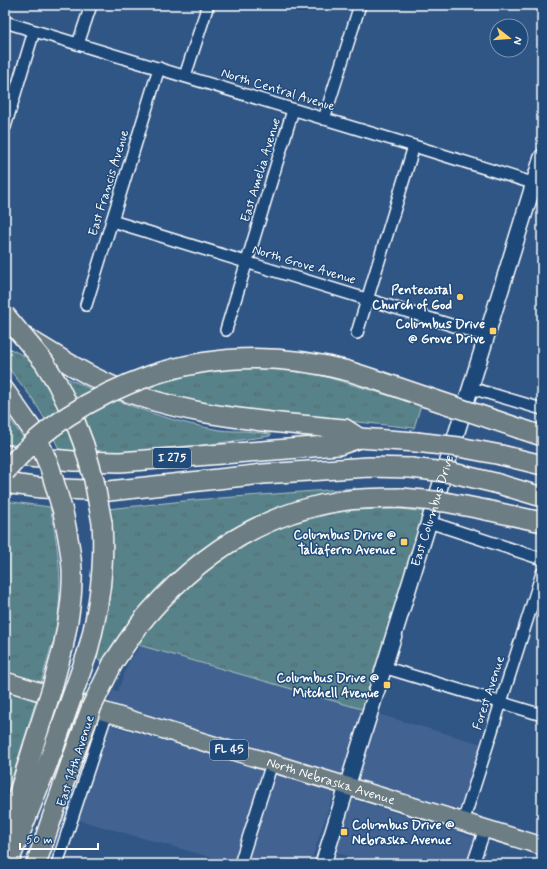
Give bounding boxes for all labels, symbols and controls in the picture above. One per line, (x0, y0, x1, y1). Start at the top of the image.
north arrow (489, 18, 529, 58)
text: N (510, 35, 525, 46)
street label: North Central Avenue (219, 65, 337, 115)
street label: East Amelia Avenue (237, 116, 285, 224)
street label: East Francis Avenue (85, 128, 133, 238)
street label: North Grove Avenue (250, 241, 358, 289)
place label: Pentecostal Church of God (372, 282, 452, 314)
marker: Pentecostal Church of God (455, 292, 465, 302)
place label: Columbus Drive @ Grove Drive (396, 316, 485, 348)
marker: Columbus Drive @ Grove Drive (488, 326, 498, 336)
road number: I 275 (153, 448, 191, 468)
street label: East Columbus Drive (407, 453, 458, 569)
place label: Columbus Drive @ Taliaferro Avenue (293, 527, 397, 559)
marker: Columbus Drive @ Taliaferro Avenue (399, 537, 409, 547)
street label: Forest Avenue (469, 654, 509, 732)
place label: Columbus Drive @ Mitchell Avenue (276, 670, 379, 702)
marker: Columbus Drive @ Mitchell Avenue (382, 680, 392, 690)
street label: East 14th Avenue (53, 713, 99, 809)
road number: FL 45 (210, 740, 248, 760)
street label: North Nebraska Avenue (265, 753, 397, 809)
place label: Columbus Drive @ Nebraska Avenue (352, 817, 455, 849)
scale bar (20, 825, 98, 851)
marker: Columbus Drive @ Nebraska Avenue (339, 827, 349, 837)
text: 50 m (26, 832, 53, 848)

